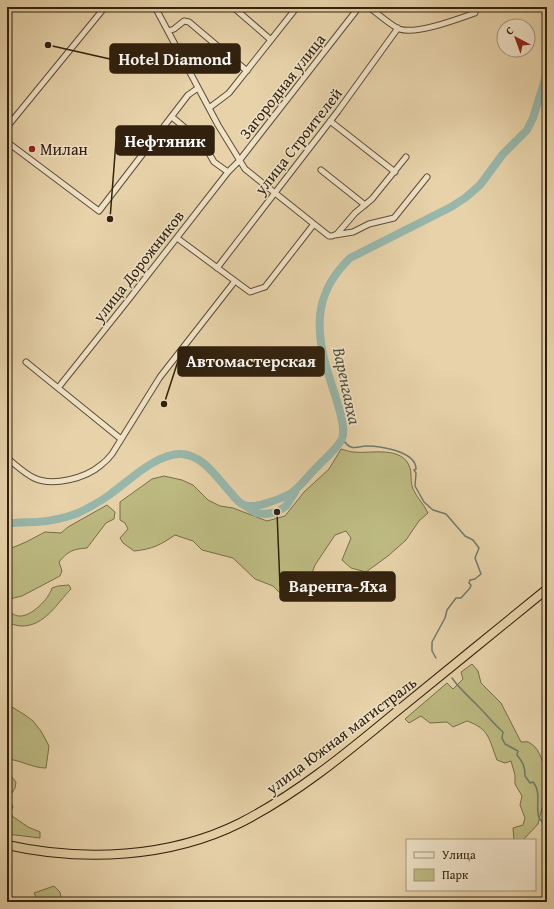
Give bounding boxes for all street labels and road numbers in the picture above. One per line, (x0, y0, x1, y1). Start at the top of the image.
street label: Загородная улица (233, 28, 331, 144)
street label: улица Строителей (248, 82, 348, 201)
street label: улица Дорожников (86, 205, 190, 328)
street label: улица Южная магистраль (260, 670, 422, 800)

